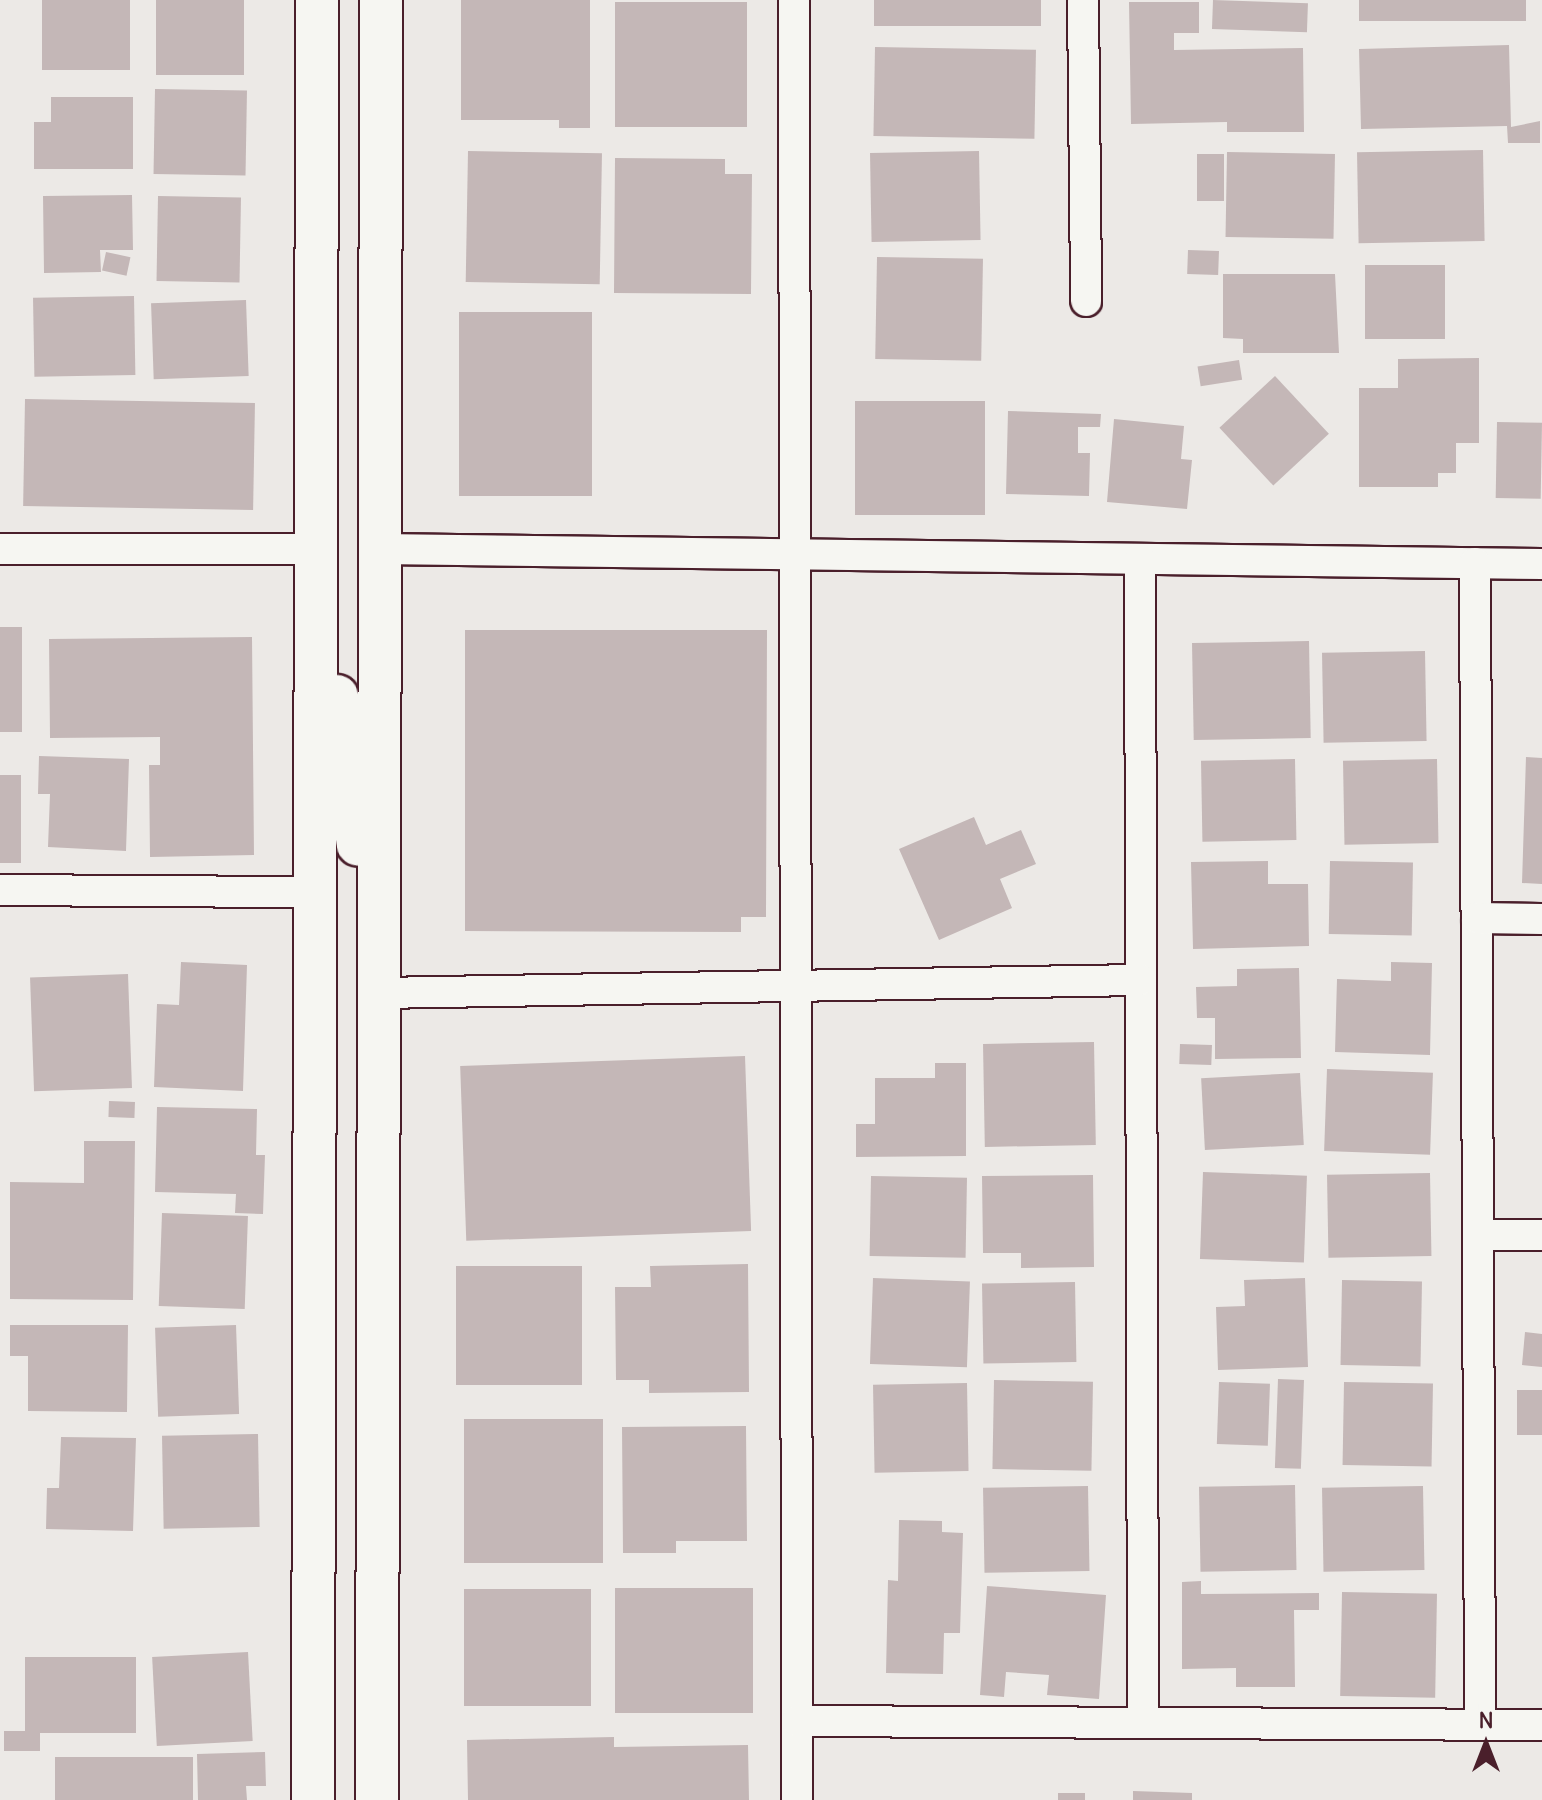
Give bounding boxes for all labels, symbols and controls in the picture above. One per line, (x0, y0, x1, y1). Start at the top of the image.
north arrow (1446, 1704, 1526, 1784)
text: N (1478, 1706, 1494, 1734)

